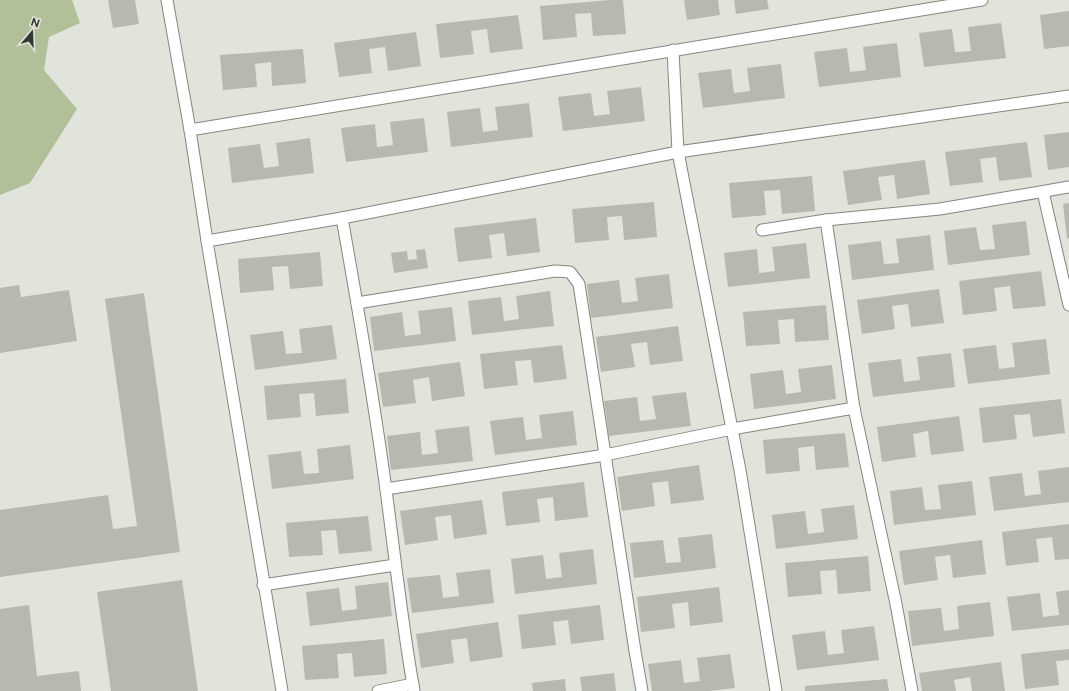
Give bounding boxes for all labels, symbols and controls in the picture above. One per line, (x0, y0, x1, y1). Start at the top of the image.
north arrow (12, 12, 52, 52)
text: N (29, 15, 41, 30)

